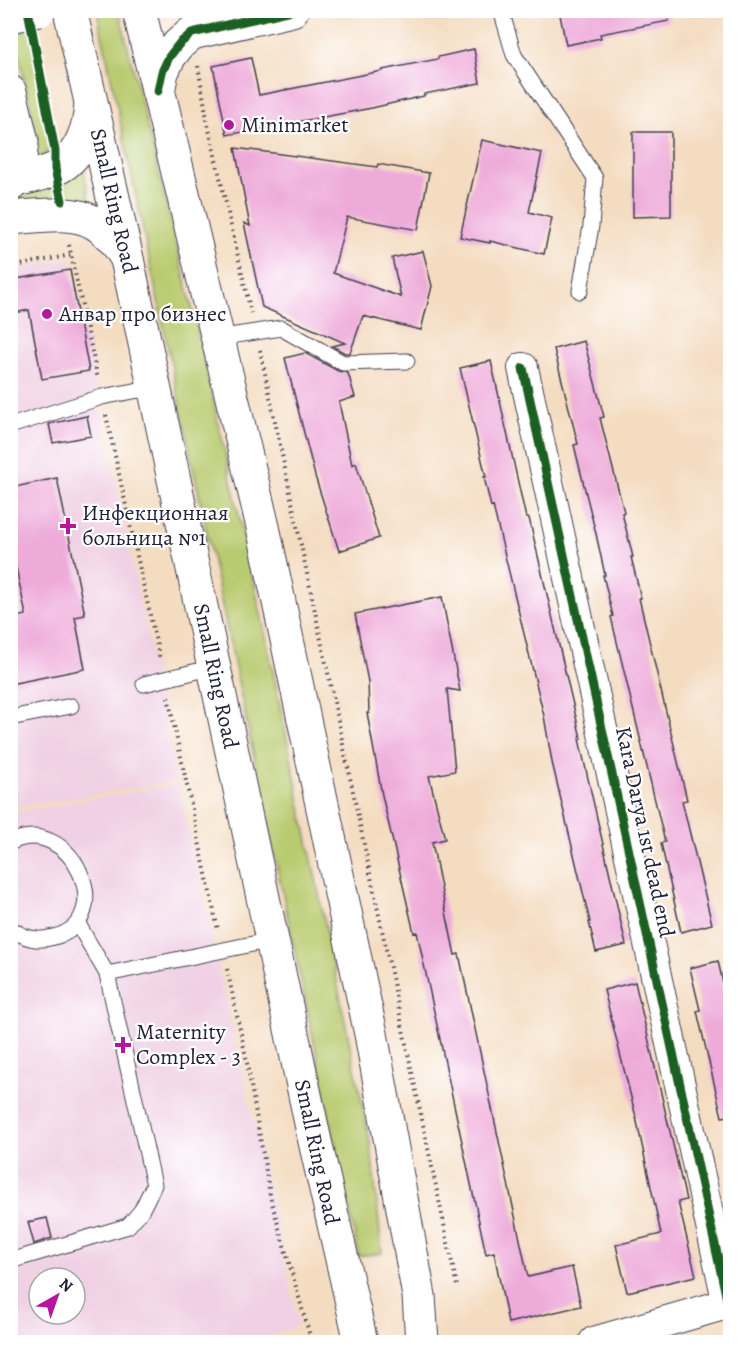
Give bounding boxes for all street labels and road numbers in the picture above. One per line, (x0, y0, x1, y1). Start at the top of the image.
street label: Small Ring Road (83, 126, 145, 277)
street label: Small Ring Road (186, 601, 246, 752)
street label: Kаra Darya 1st dead end (608, 724, 682, 941)
street label: Small Ring Road (287, 1077, 347, 1228)

